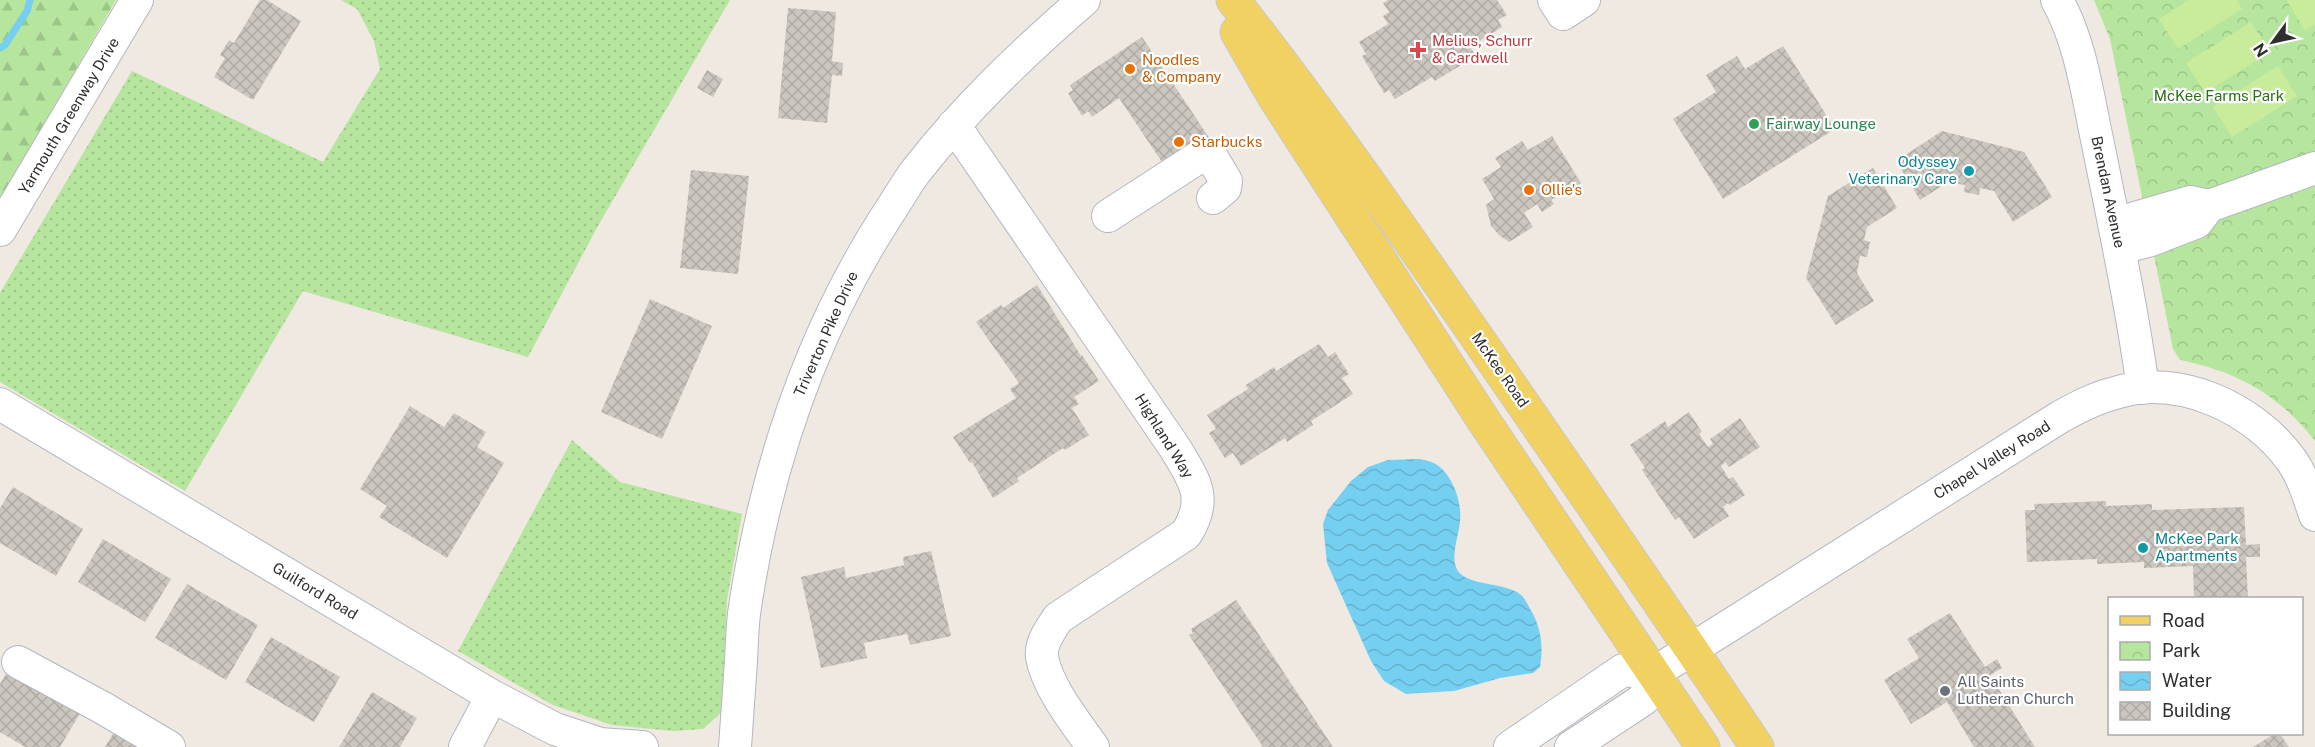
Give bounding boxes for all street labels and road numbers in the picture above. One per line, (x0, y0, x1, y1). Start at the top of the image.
street label: Yarmouth Greenway Drive (15, 34, 122, 197)
street label: Brendan Avenue (2088, 134, 2129, 249)
street label: Triverton Pike Drive (790, 269, 861, 399)
street label: McKee Road (1468, 329, 1532, 410)
street label: Highland Way (1132, 390, 1197, 481)
street label: Chapel Valley Road (1930, 417, 2053, 502)
street label: Guilford Road (270, 559, 361, 623)

